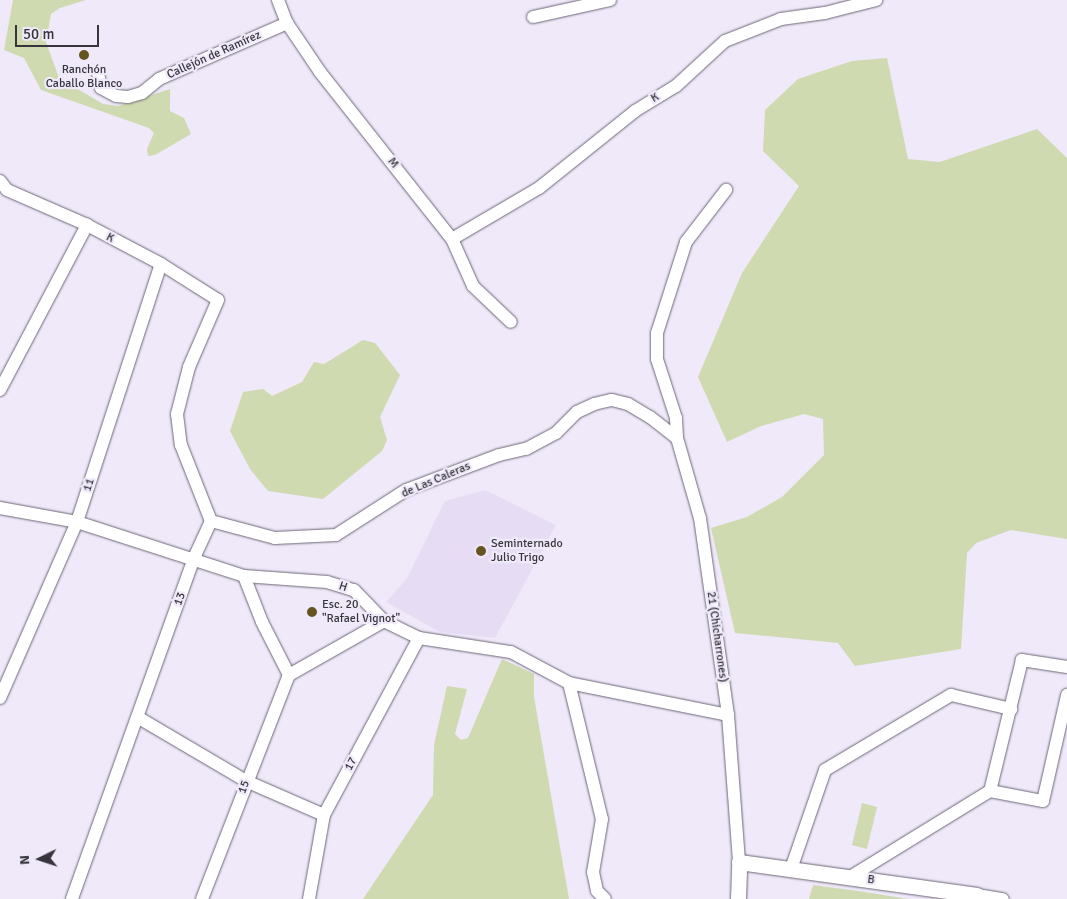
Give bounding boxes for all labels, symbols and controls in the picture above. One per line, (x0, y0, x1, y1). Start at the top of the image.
scale bar (18, 15, 101, 47)
text: 50 m (23, 25, 54, 43)
street label: Callejón de Ramírez (165, 28, 263, 82)
marker: Ranchón Caballo Blanco (78, 49, 90, 61)
place label: Ranchón Caballo Blanco (46, 63, 122, 91)
street label: K (648, 90, 662, 106)
street label: M (384, 155, 402, 171)
street label: K (103, 230, 117, 246)
street label: de Las Caleras (399, 459, 473, 501)
street label: 11 (80, 477, 98, 493)
place label: Seminternado Julio Trigo (491, 537, 563, 565)
marker: Seminternado Julio Trigo (475, 545, 487, 557)
street label: H (337, 579, 349, 595)
street label: 13 (171, 591, 189, 607)
street label: 21 (Chicharrones) (704, 591, 730, 683)
place label: Esc. 20 "Rafael Vignot" (322, 598, 400, 626)
marker: Esc. 20 "Rafael Vignot" (306, 606, 318, 618)
street label: 17 (342, 755, 360, 773)
street label: 15 (235, 778, 253, 796)
north arrow (15, 834, 65, 884)
text: N (16, 855, 33, 866)
street label: B (866, 872, 876, 888)

